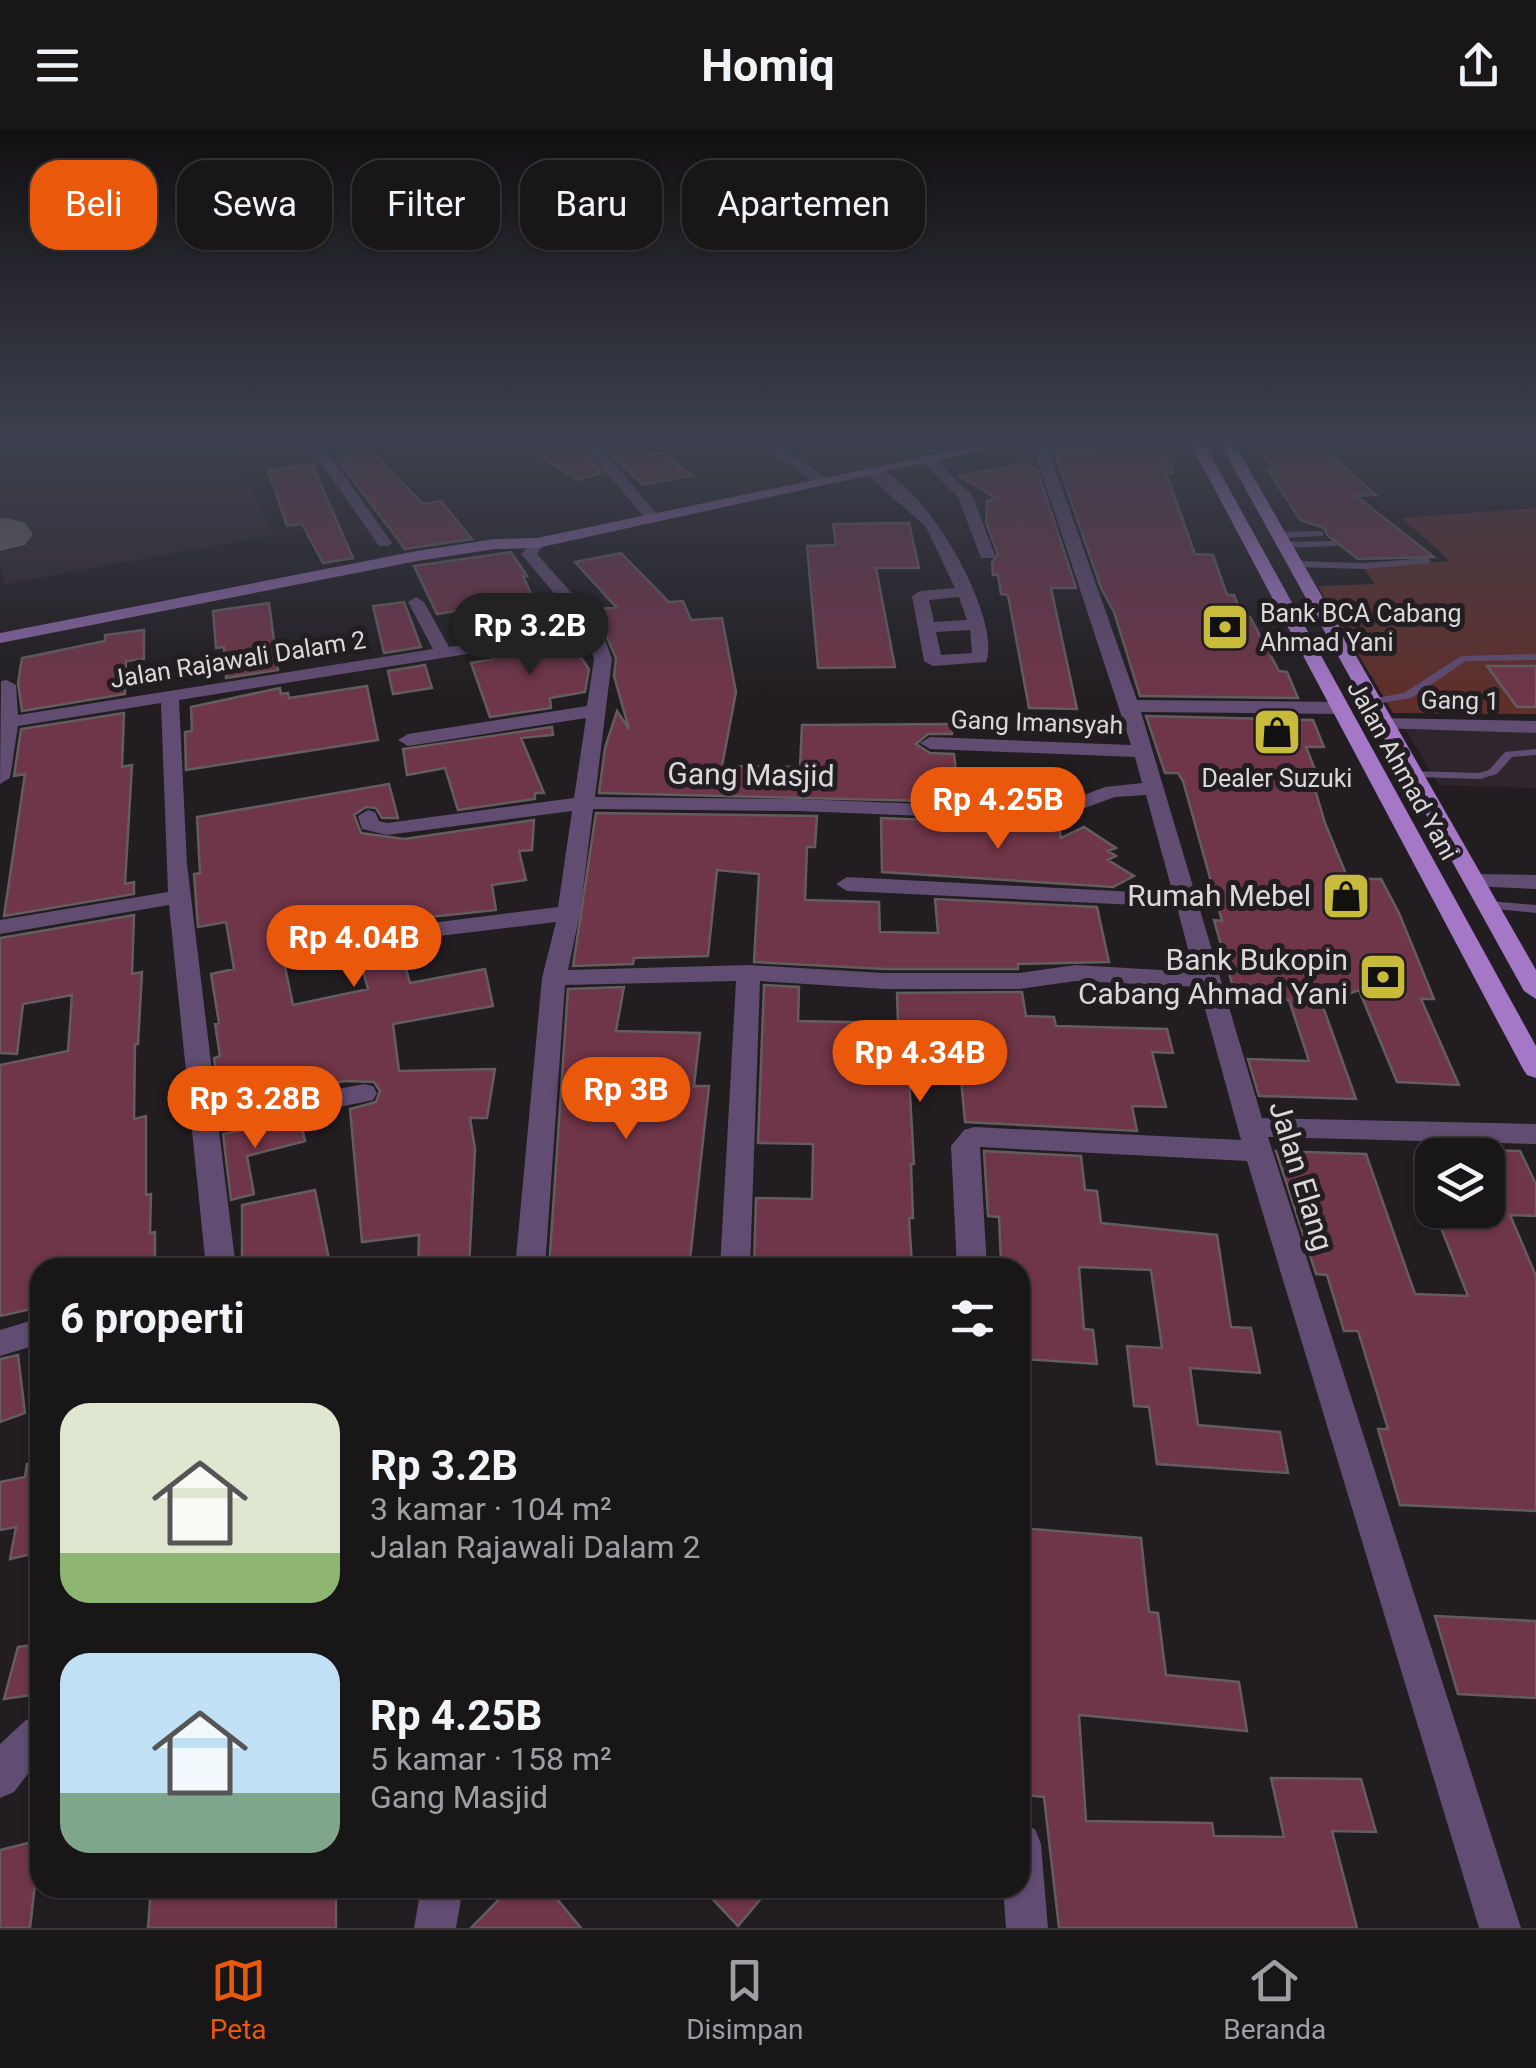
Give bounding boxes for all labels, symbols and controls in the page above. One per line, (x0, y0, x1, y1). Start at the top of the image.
icon: menu (30, 38, 85, 93)
icon: share (1451, 38, 1506, 93)
text: Homiq (701, 39, 835, 92)
chip: Beli (30, 160, 157, 250)
chip: Sewa (177, 160, 332, 250)
chip: Filter (352, 160, 500, 250)
chip: Baru (520, 160, 662, 250)
chip: Apartemen (682, 160, 925, 250)
pin: Rp 3.2B (438, 593, 622, 678)
place label: Bank BCA Cabang Ahmad Yani (1260, 599, 1462, 657)
bank icon: Bank BCA Cabang Ahmad Yani (1199, 601, 1251, 653)
text: Rp 3.2B (474, 606, 586, 644)
street label: Jalan Rajawali Dalam 2 (108, 625, 368, 694)
street label: Jalan Ahmad Yani (1341, 675, 1464, 865)
street label: Gang 1 (1420, 685, 1500, 716)
street label: Gang Imansyah (950, 705, 1124, 740)
shop icon: Dealer Suzuki (1251, 706, 1303, 758)
street label: Gang Masjid (667, 756, 835, 793)
place label: Dealer Suzuki (1202, 764, 1352, 793)
pin: Rp 4.25B (895, 767, 1101, 852)
text: Rp 4.25B (932, 780, 1064, 818)
shop icon: Rumah Mebel (1320, 870, 1372, 922)
place label: Rumah Mebel (1127, 878, 1311, 913)
pin: Rp 4.04B (251, 905, 457, 990)
text: Rp 4.04B (288, 918, 420, 956)
place label: Bank Bukopin Cabang Ahmad Yani (1078, 942, 1348, 1011)
bank icon: Bank Bukopin Cabang Ahmad Yani (1357, 951, 1409, 1003)
pin: Rp 4.34B (817, 1020, 1023, 1105)
text: Rp 4.34B (854, 1033, 986, 1071)
pin: Rp 3B (556, 1057, 696, 1142)
pin: Rp 3.28B (152, 1066, 358, 1151)
text: Rp 3B (583, 1070, 669, 1108)
text: Rp 3.28B (189, 1079, 321, 1117)
street label: Jalan Elang (1262, 1097, 1341, 1255)
map controls (1415, 1138, 1505, 1228)
button: layers (1415, 1138, 1505, 1228)
icon: filters (945, 1291, 1000, 1346)
text: 6 properti (60, 1294, 245, 1343)
text: Rp 3.2B (370, 1441, 518, 1490)
icon: home (140, 1443, 260, 1563)
text: 3 kamar · 104 m² (370, 1490, 612, 1528)
text: Jalan Rajawali Dalam 2 (370, 1528, 701, 1566)
text: Rp 4.25B (370, 1691, 542, 1740)
icon: home (140, 1693, 260, 1813)
text: 5 kamar · 158 m² (370, 1740, 612, 1778)
text: Gang Masjid (370, 1778, 548, 1816)
tab: Peta (210, 1953, 267, 2046)
tab: Disimpan (686, 1953, 804, 2046)
tab: Beranda (1223, 1953, 1326, 2046)

